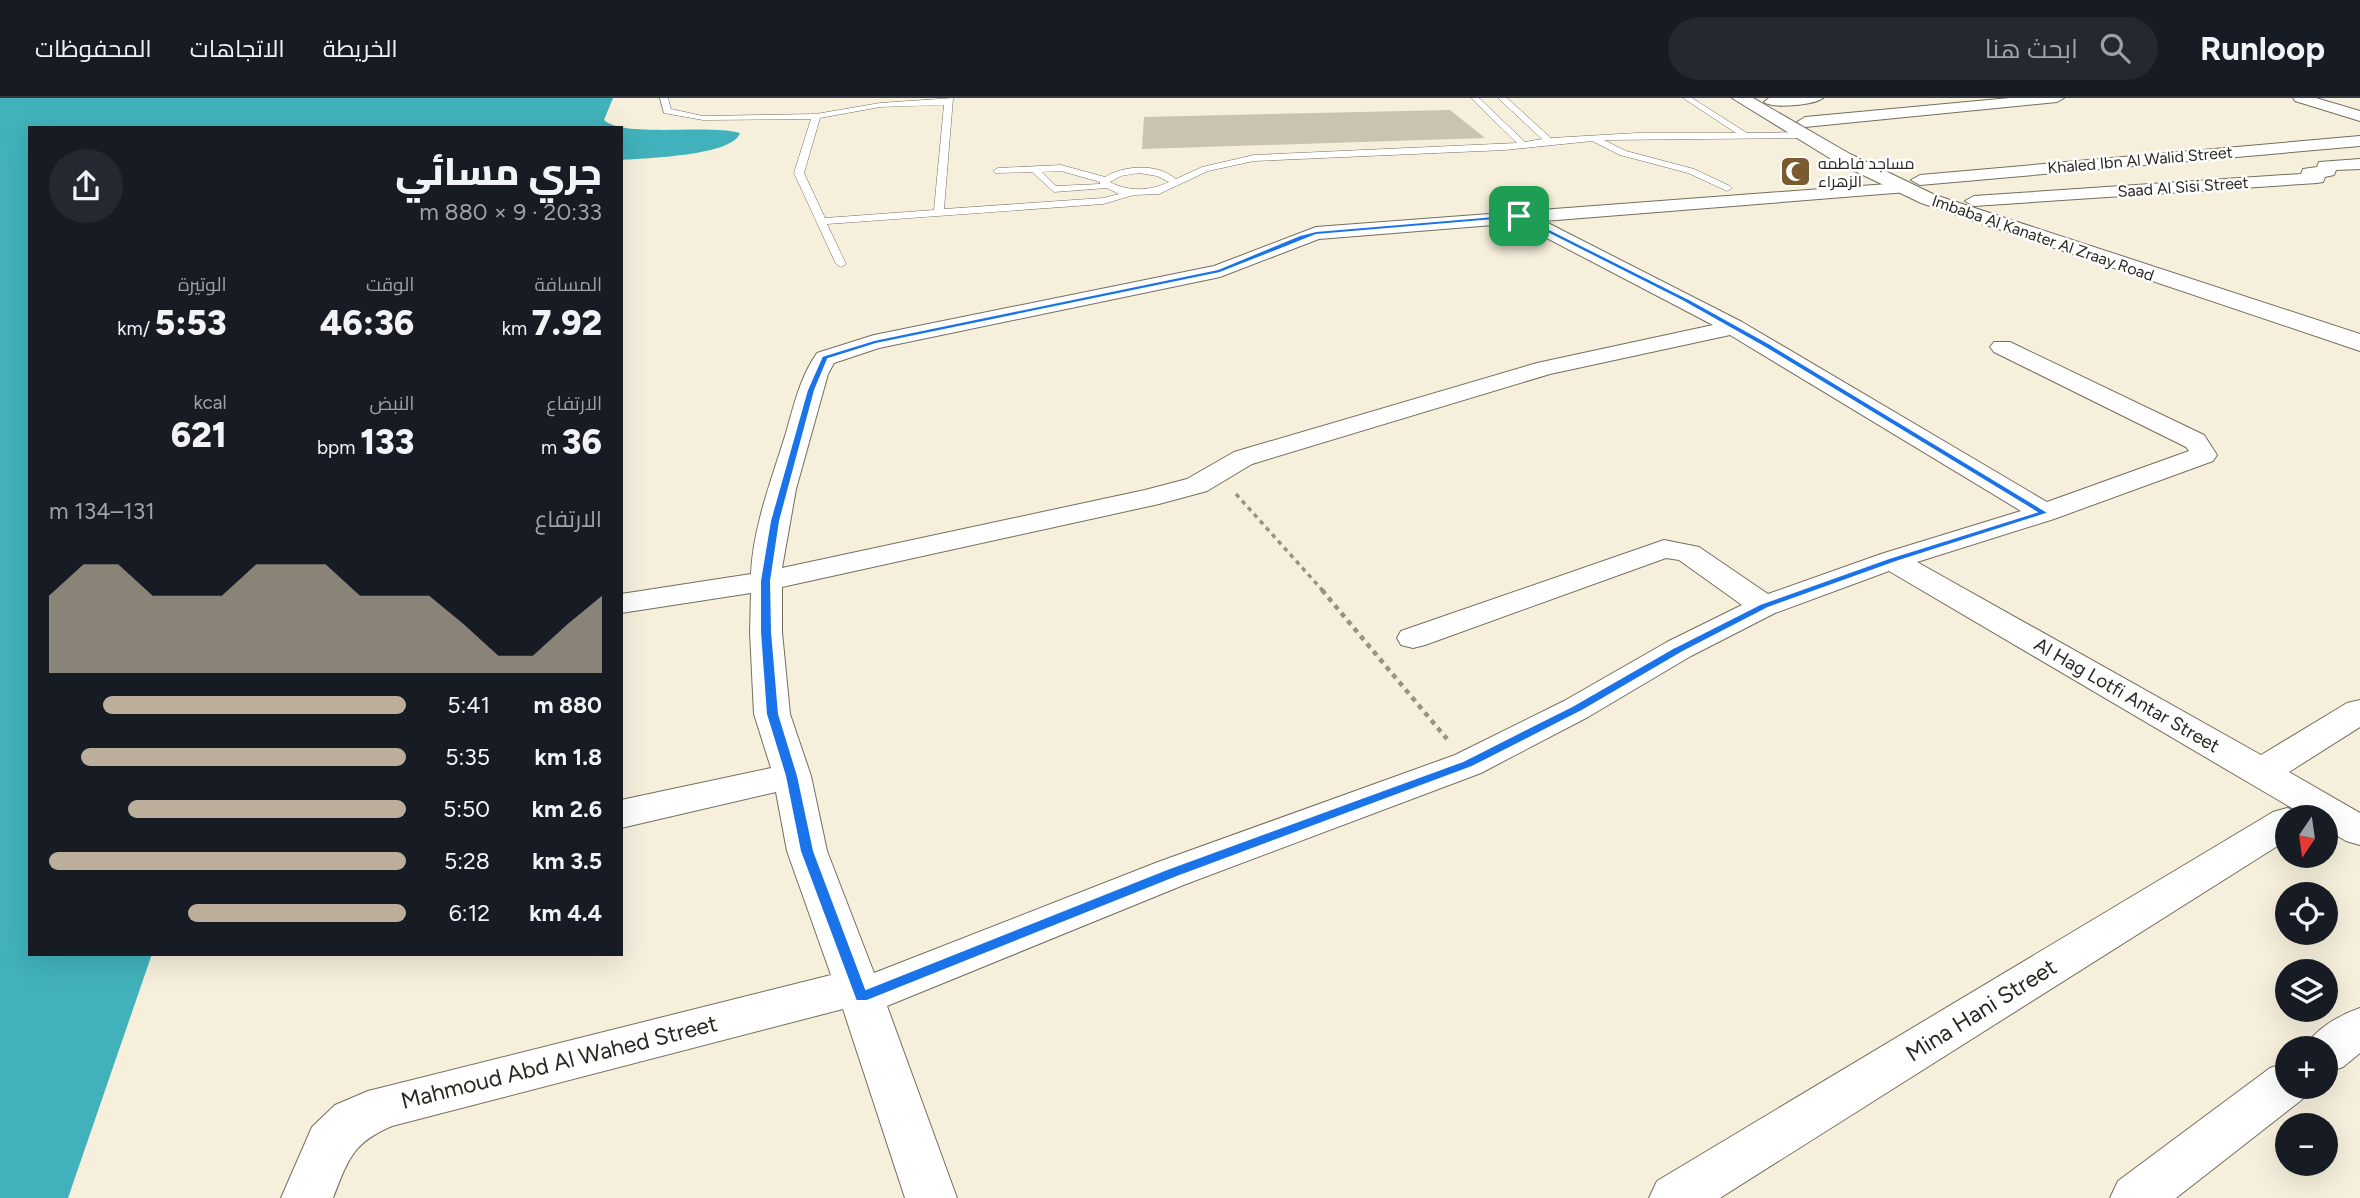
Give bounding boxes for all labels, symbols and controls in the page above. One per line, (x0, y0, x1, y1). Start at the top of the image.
search box (1668, 17, 2158, 80)
icon: search (2096, 29, 2134, 67)
text: Runloop (2200, 29, 2325, 68)
text: ابحث هنا (1985, 33, 2078, 65)
text: المحفوظات (35, 34, 152, 63)
text: الاتجاهات (190, 34, 285, 63)
text: الخريطة (323, 34, 398, 63)
street label: Khaled Ibn Al Walid Street (2047, 142, 2233, 178)
button: share (49, 149, 123, 223)
text: جري مسائي (395, 149, 602, 195)
place label: مساجد فاطمه الزهراء (1818, 154, 1915, 191)
mosque icon: مساجد فاطمه الزهراء (1778, 155, 1812, 189)
street label: Saad Al Sisi Street (2117, 173, 2249, 201)
pin (1489, 186, 1549, 246)
street label: Imbaba Al Kanater Al Zraay Road (1929, 191, 2157, 285)
icon: arrive (1500, 197, 1538, 235)
text: 20:33 · 9 × 880 m (419, 198, 602, 226)
text: الوتيرة (178, 273, 227, 296)
text: الوقت (366, 273, 414, 296)
text: المسافة (534, 273, 602, 296)
text: 5:53 (155, 302, 227, 344)
text: 46:36 (320, 302, 414, 344)
text: 7.92 (532, 302, 602, 344)
text: /km (117, 317, 155, 340)
text: km (502, 317, 532, 340)
text: kcal (194, 391, 227, 414)
text: النبض (370, 392, 414, 415)
text: الارتفاع (546, 392, 602, 415)
text: 621 (171, 414, 227, 456)
text: 133 (360, 421, 414, 463)
text: 36 (562, 421, 602, 463)
text: bpm (317, 436, 360, 459)
text: m (541, 436, 562, 459)
text: 131–134 m (49, 497, 155, 525)
text: الارتفاع (535, 505, 602, 533)
street label: Al Hag Lotfi Antar Street (2030, 632, 2224, 758)
text: 5:41 (447, 691, 490, 719)
text: 880 m (533, 691, 602, 719)
text: 5:35 (445, 743, 490, 771)
text: 1.8 km (535, 743, 602, 771)
text: 5:50 (443, 795, 490, 823)
text: 2.6 km (532, 795, 602, 823)
north arrow (2275, 805, 2338, 868)
map controls (2275, 805, 2338, 1176)
text: 5:28 (444, 847, 490, 875)
text: 3.5 km (532, 847, 602, 875)
button: locate (2275, 882, 2338, 945)
text: 6:12 (449, 899, 490, 927)
text: 4.4 km (529, 899, 602, 927)
street label: Mina Hani Street (1901, 952, 2061, 1068)
button: layers (2275, 959, 2338, 1022)
street label: Mahmoud Abd Al Wahed Street (398, 1009, 720, 1115)
button: + (2275, 1036, 2338, 1099)
button: − (2275, 1113, 2338, 1176)

